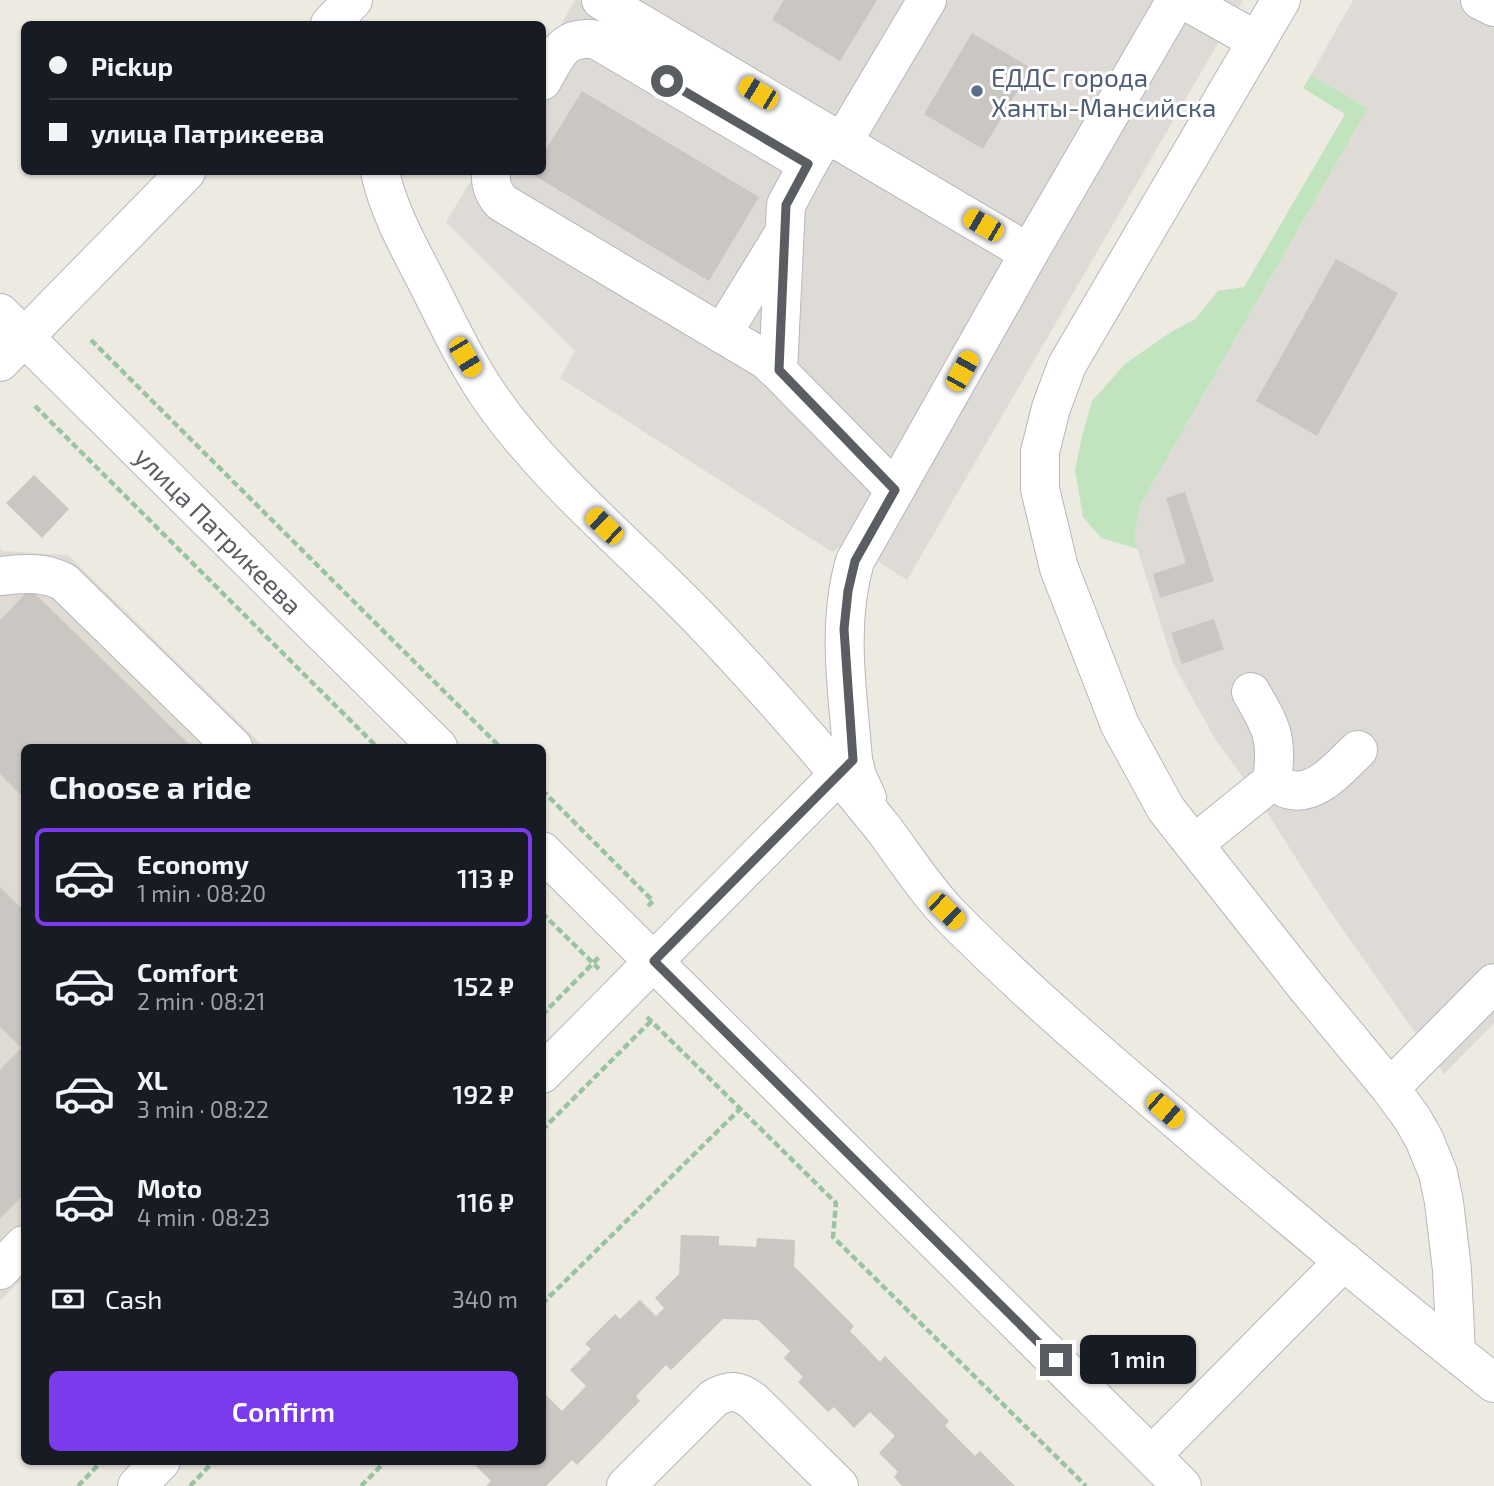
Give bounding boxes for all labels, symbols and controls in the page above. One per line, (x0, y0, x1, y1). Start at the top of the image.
text: Pickup (91, 50, 173, 81)
place label: ЕДДС города Ханты-Мансийска (991, 61, 1216, 122)
route start (651, 65, 683, 97)
car (735, 73, 782, 113)
marker: ЕДДС города Ханты-Мансийска (969, 83, 985, 99)
text: улица Патрикеева (91, 117, 325, 148)
car (960, 205, 1007, 245)
car (446, 334, 485, 380)
car (943, 348, 982, 394)
street label: улица Патрикеева (128, 440, 309, 621)
car (582, 504, 627, 548)
text: Choose a ride (49, 767, 252, 805)
icon: car (53, 846, 116, 909)
text: Economy (137, 848, 249, 879)
text: 113 ₽ (457, 862, 514, 893)
text: 1 min · 08:20 (137, 879, 266, 907)
car (924, 889, 969, 933)
icon: car (53, 954, 116, 1017)
text: Comfort (137, 956, 238, 987)
text: 152 ₽ (453, 970, 514, 1001)
text: 2 min · 08:21 (137, 987, 265, 1015)
icon: car (53, 1062, 116, 1125)
text: XL (137, 1064, 168, 1095)
text: 192 ₽ (452, 1078, 514, 1109)
car (1143, 1088, 1188, 1132)
text: 3 min · 08:22 (137, 1095, 269, 1123)
icon: car (53, 1170, 116, 1233)
text: Moto (137, 1172, 202, 1203)
text: 116 ₽ (457, 1186, 514, 1217)
text: 4 min · 08:23 (137, 1203, 270, 1231)
icon: cash (49, 1280, 87, 1318)
text: Cash (105, 1283, 162, 1314)
text: 340 m (452, 1285, 518, 1313)
callout: 1 min (1080, 1336, 1196, 1384)
route end (1040, 1344, 1072, 1376)
text: 1 min (1111, 1345, 1165, 1373)
button: Confirm (49, 1371, 518, 1451)

